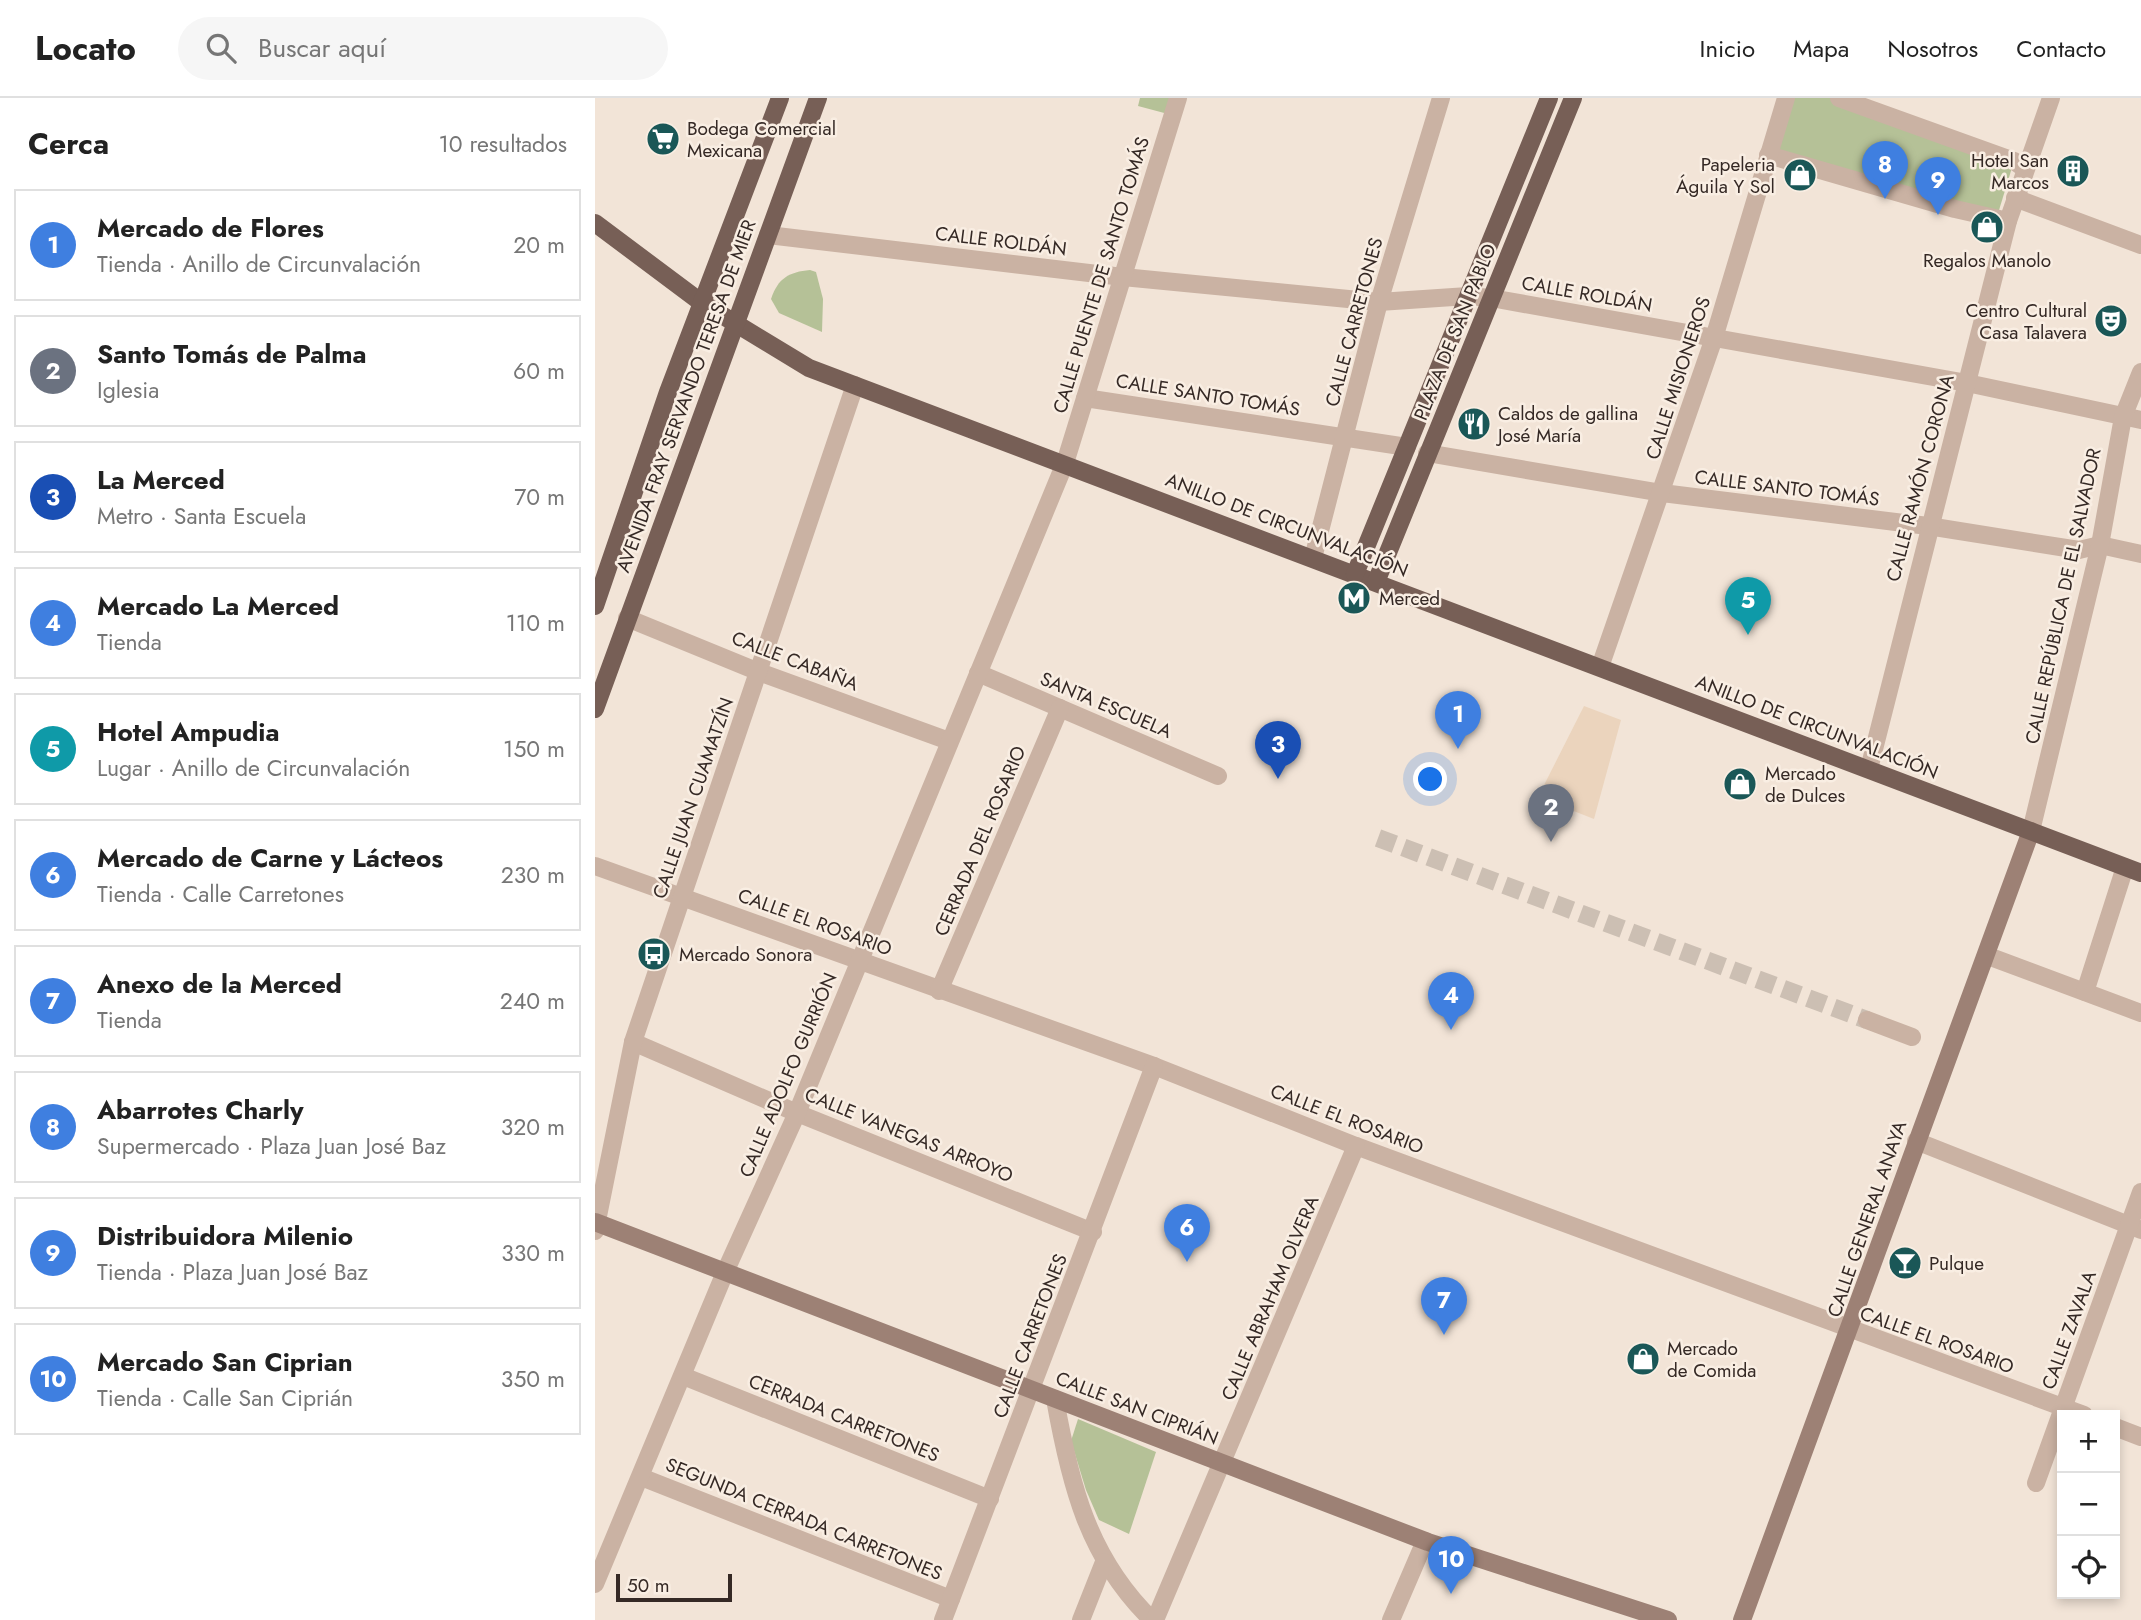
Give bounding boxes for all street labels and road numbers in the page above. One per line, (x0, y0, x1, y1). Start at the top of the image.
street label: CALLE PUENTE DE SANTO TOMÁS (1046, 134, 1156, 416)
street label: AVENIDA FRAY SERVANDO TERESA DE MIER (609, 216, 763, 576)
street label: CALLE ROLDÁN (934, 220, 1068, 262)
street label: CALLE CARRETONES (1318, 234, 1390, 410)
street label: PLAZA DE SAN PABLO (1407, 240, 1503, 424)
street label: CALLE ROLDÁN (1519, 269, 1655, 319)
street label: CALLE MISIONEROS (1639, 293, 1717, 463)
street label: CALLE SANTO TOMÁS (1114, 367, 1302, 423)
street label: CALLE RAMÓN CORONA (1879, 371, 1961, 585)
street label: CALLE REPÚBLICA DE EL SALVADOR (2018, 445, 2108, 746)
street label: CALLE SANTO TOMÁS (1693, 463, 1881, 513)
street label: ANILLO DE CIRCUNVALACIÓN (1162, 466, 1412, 584)
street label: CALLE CABAÑA (728, 624, 863, 698)
street label: SANTA ESCUELA (1036, 665, 1176, 745)
street label: ANILLO DE CIRCUNVALACIÓN (1692, 668, 1942, 786)
street label: CALLE JUAN CUAMATZÍN (646, 694, 740, 902)
street label: CERRADA DEL ROSARIO (928, 742, 1032, 940)
street label: CALLE EL ROSARIO (734, 882, 896, 962)
street label: CALLE ADOLFO GURRIÓN (733, 968, 843, 1182)
street label: CALLE EL ROSARIO (1266, 1077, 1428, 1161)
street label: CALLE VANEGAS ARROYO (801, 1081, 1017, 1189)
street label: CALLE GENERAL ANAYA (1821, 1117, 1913, 1321)
street label: CALLE ABRAHAM OLVERA (1215, 1191, 1326, 1404)
street label: CALLE CARRETONES (986, 1250, 1074, 1422)
street label: CALLE ZAVALA (2035, 1267, 2103, 1393)
street label: CALLE EL ROSARIO (1856, 1300, 2018, 1380)
street label: CALLE SAN CIPRIÁN (1052, 1364, 1222, 1452)
street label: CERRADA CARRETONES (745, 1367, 943, 1469)
street label: SEGUNDA CERRADA CARRETONES (662, 1451, 946, 1587)

